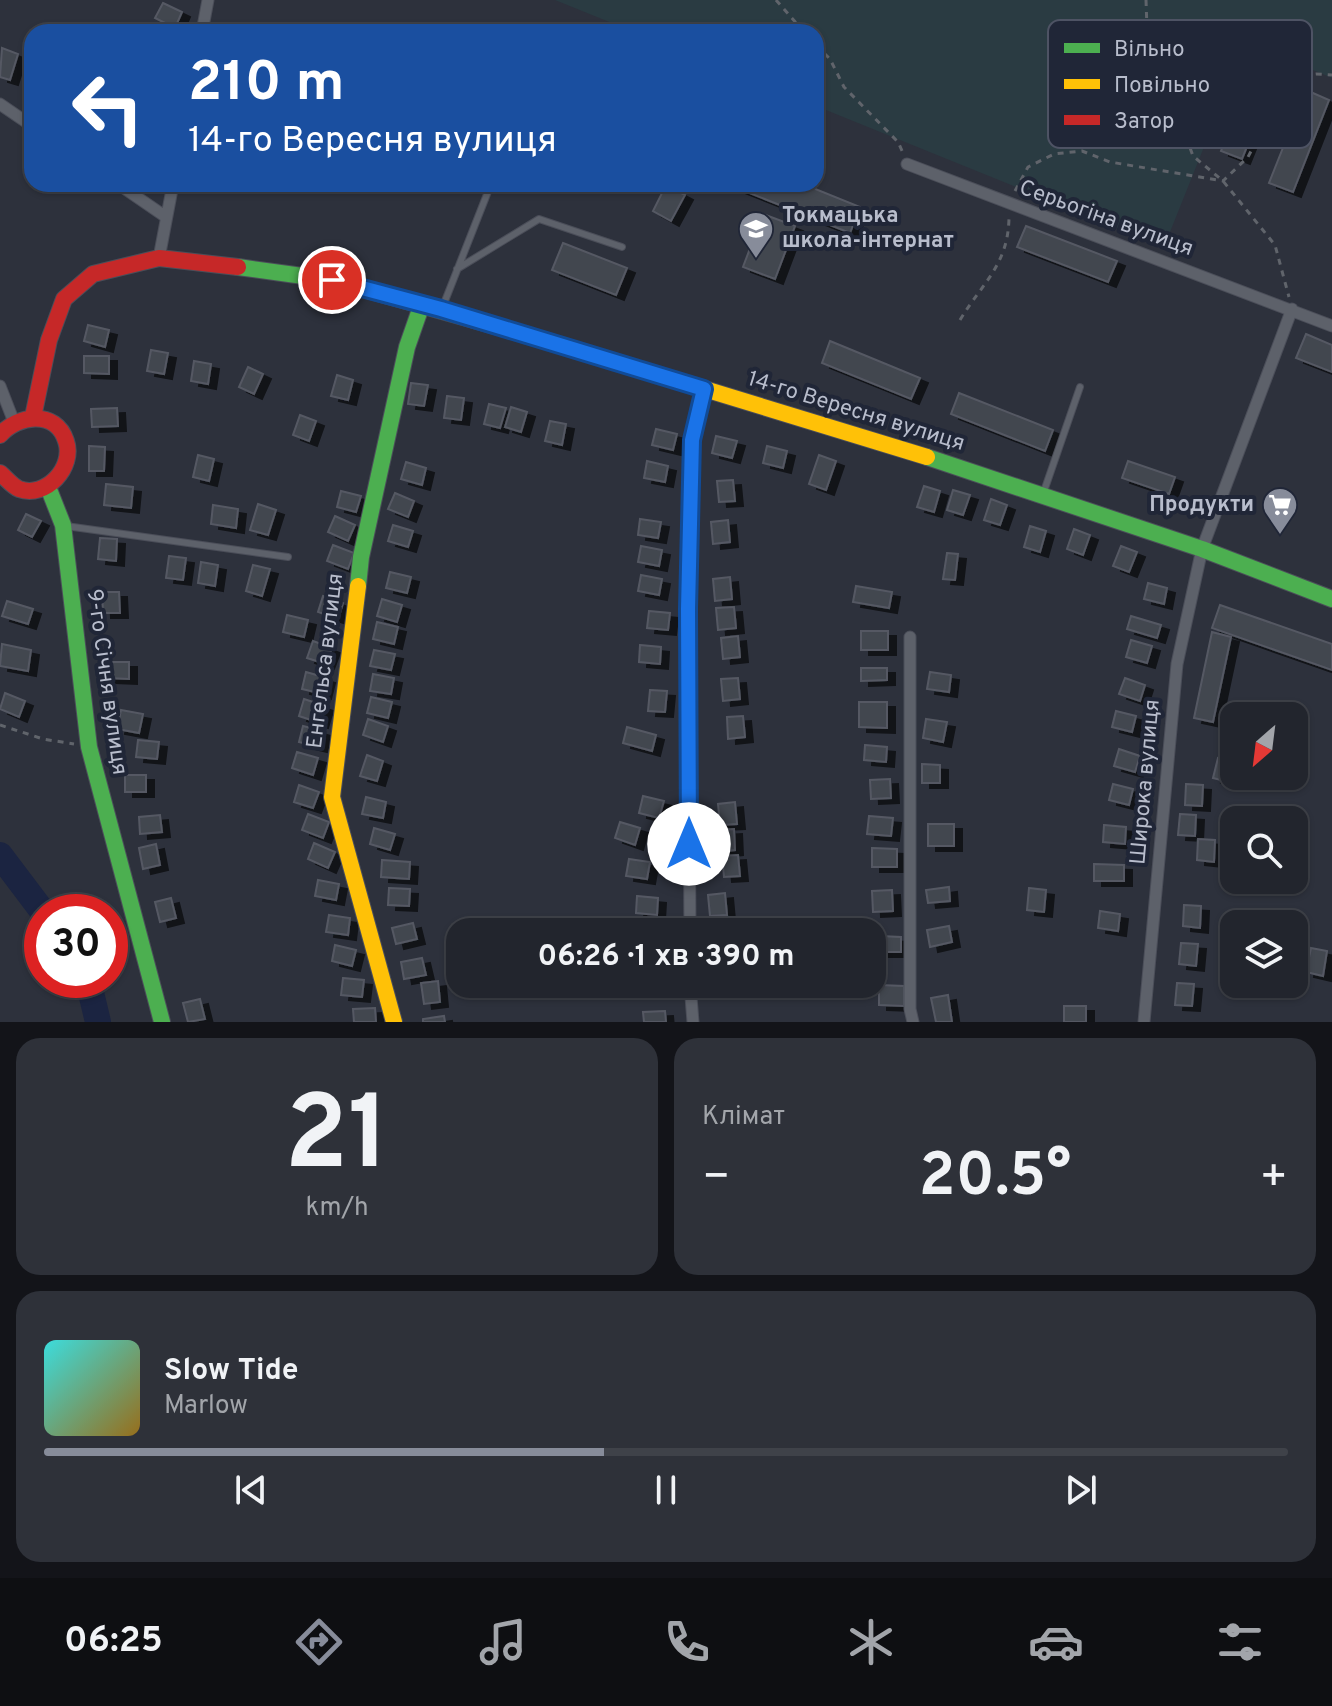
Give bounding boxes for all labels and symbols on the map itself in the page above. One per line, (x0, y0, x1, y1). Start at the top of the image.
legend (1048, 20, 1312, 148)
text: Вільно (1114, 37, 1185, 64)
text: Повільно (1114, 73, 1210, 100)
text: Затор (1114, 109, 1174, 136)
street label: Серьогіна вулиця (1015, 175, 1197, 263)
place label: Токмацька школа-інтернат (782, 203, 954, 255)
school or university icon: Токмацька школа-інтернат (737, 210, 775, 260)
pin (298, 246, 366, 314)
street label: 14-го Вересня вулиця (744, 366, 968, 458)
supermarket icon: Продукти (1261, 486, 1299, 536)
place label: Продукти (1149, 492, 1254, 519)
street label: Енгельса вулиця (302, 572, 350, 750)
street label: 9-го Січня вулиця (80, 587, 132, 777)
street label: Широка вулиця (1125, 698, 1167, 866)
north arrow (1220, 702, 1308, 790)
position arrow (647, 802, 731, 886)
speed limit sign: 30 (24, 894, 128, 998)

